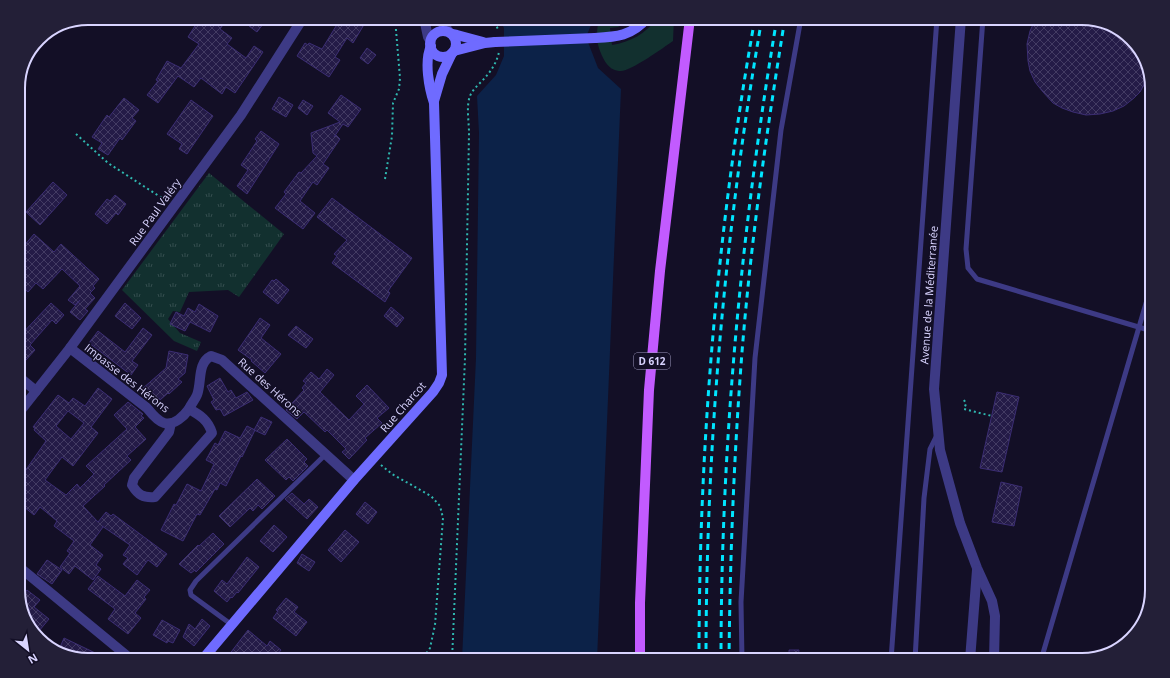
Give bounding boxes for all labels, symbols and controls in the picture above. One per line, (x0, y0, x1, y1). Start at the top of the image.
street label: Rue Paul Valéry (125, 175, 184, 248)
street label: Avenue de la Méditerranée (916, 225, 941, 365)
street label: Impasse des Hérons (82, 340, 173, 416)
road number: D 612 (634, 353, 670, 369)
street label: Rue des Hérons (235, 354, 305, 419)
street label: Rue Charcot (376, 378, 429, 435)
north arrow (8, 630, 48, 670)
text: N (26, 650, 41, 668)

